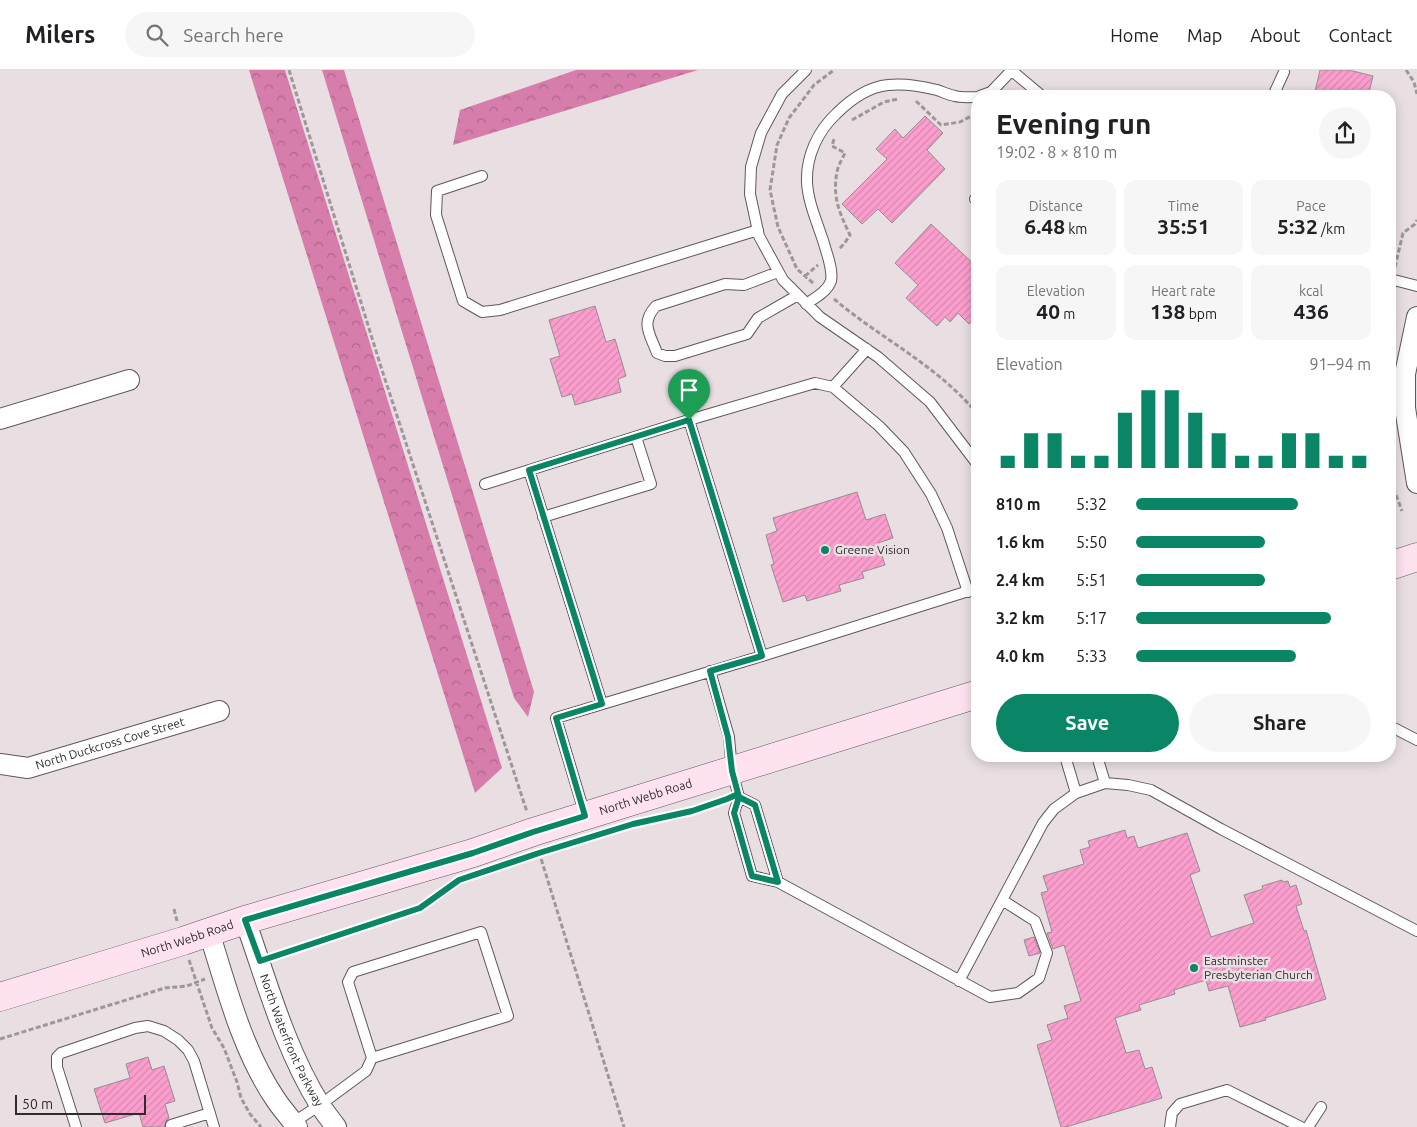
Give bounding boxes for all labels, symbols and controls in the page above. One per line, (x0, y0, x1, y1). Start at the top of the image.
search box (125, 12, 475, 57)
text: Milers (25, 21, 95, 48)
icon: search (143, 21, 171, 49)
text: Search here (183, 24, 284, 46)
text: Home (1110, 25, 1159, 45)
text: Map (1187, 25, 1222, 45)
text: About (1250, 25, 1300, 45)
text: Contact (1328, 25, 1392, 45)
button: share (1319, 107, 1371, 159)
text: Evening run (996, 108, 1151, 139)
text: 19:02 · 8 × 810 m (996, 143, 1117, 161)
text: Distance (1029, 198, 1083, 214)
text: Time (1168, 198, 1199, 214)
text: Pace (1296, 198, 1326, 214)
text: 6.48 (1024, 214, 1065, 238)
text: 35:51 (1157, 214, 1210, 238)
text: 5:32 (1277, 214, 1318, 238)
text: km (1065, 221, 1087, 237)
text: /km (1318, 221, 1345, 237)
text: Elevation (1027, 283, 1085, 299)
text: Heart rate (1151, 283, 1216, 299)
text: kcal (1299, 283, 1323, 299)
text: 40 (1036, 299, 1060, 323)
text: 138 (1150, 299, 1185, 323)
text: 436 (1293, 299, 1329, 323)
text: m (1060, 306, 1075, 322)
text: bpm (1185, 306, 1217, 322)
text: Elevation (996, 355, 1063, 373)
text: 91–94 m (1309, 355, 1371, 373)
pin (668, 369, 710, 420)
icon: arrive (675, 376, 703, 404)
text: 810 m (996, 495, 1041, 513)
text: 5:32 (1076, 495, 1107, 513)
text: 1.6 km (996, 533, 1045, 551)
text: 5:50 (1076, 533, 1107, 551)
place label: Greene Vision (835, 543, 910, 556)
marker: Greene Vision (819, 544, 831, 556)
text: 2.4 km (996, 571, 1045, 589)
text: 5:51 (1076, 571, 1107, 589)
text: 3.2 km (996, 609, 1045, 627)
text: 5:17 (1076, 609, 1107, 627)
text: 4.0 km (996, 647, 1045, 665)
text: 5:33 (1076, 647, 1107, 665)
button: Save (996, 694, 1179, 752)
button: Share (1189, 694, 1371, 752)
street label: North Duckcross Cove Street (34, 715, 186, 771)
street label: North Webb Road (597, 776, 694, 817)
street label: North Webb Road (139, 917, 235, 960)
place label: Eastminster Presbyterian Church (1204, 954, 1313, 981)
marker: Eastminster Presbyterian Church (1188, 962, 1200, 974)
street label: North Waterfront Parkway (258, 972, 326, 1109)
scale bar (15, 1092, 146, 1115)
text: 50 m (22, 1096, 53, 1112)

